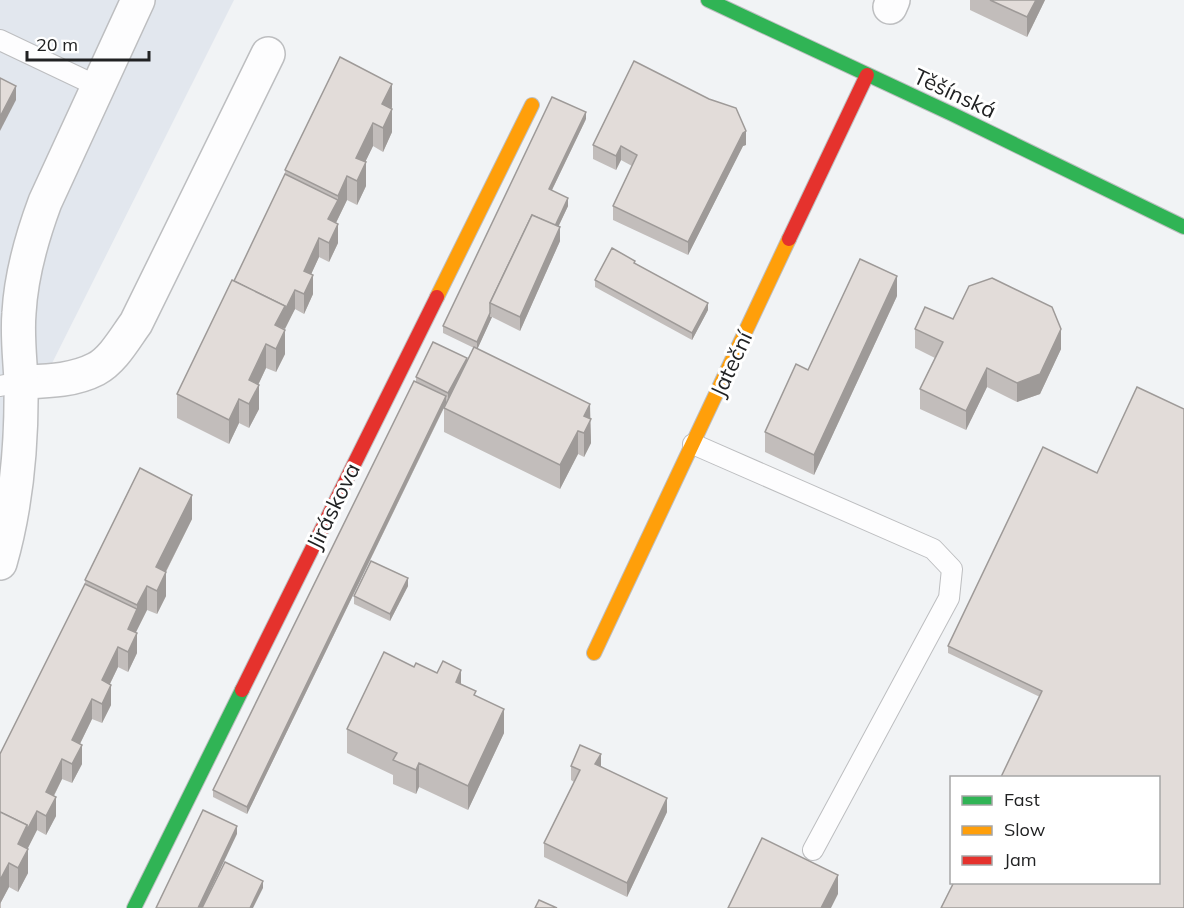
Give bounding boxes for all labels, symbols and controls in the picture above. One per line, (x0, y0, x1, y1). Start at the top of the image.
scale bar (27, 24, 148, 62)
text: 20 m (36, 33, 78, 56)
street label: Těšínská (909, 62, 1001, 124)
street label: Jateční (704, 325, 759, 401)
street label: Jiráskova (300, 458, 366, 554)
legend (950, 776, 1160, 884)
text: Fast (1004, 788, 1040, 811)
text: Slow (1004, 818, 1046, 841)
text: Jam (1004, 848, 1037, 871)

